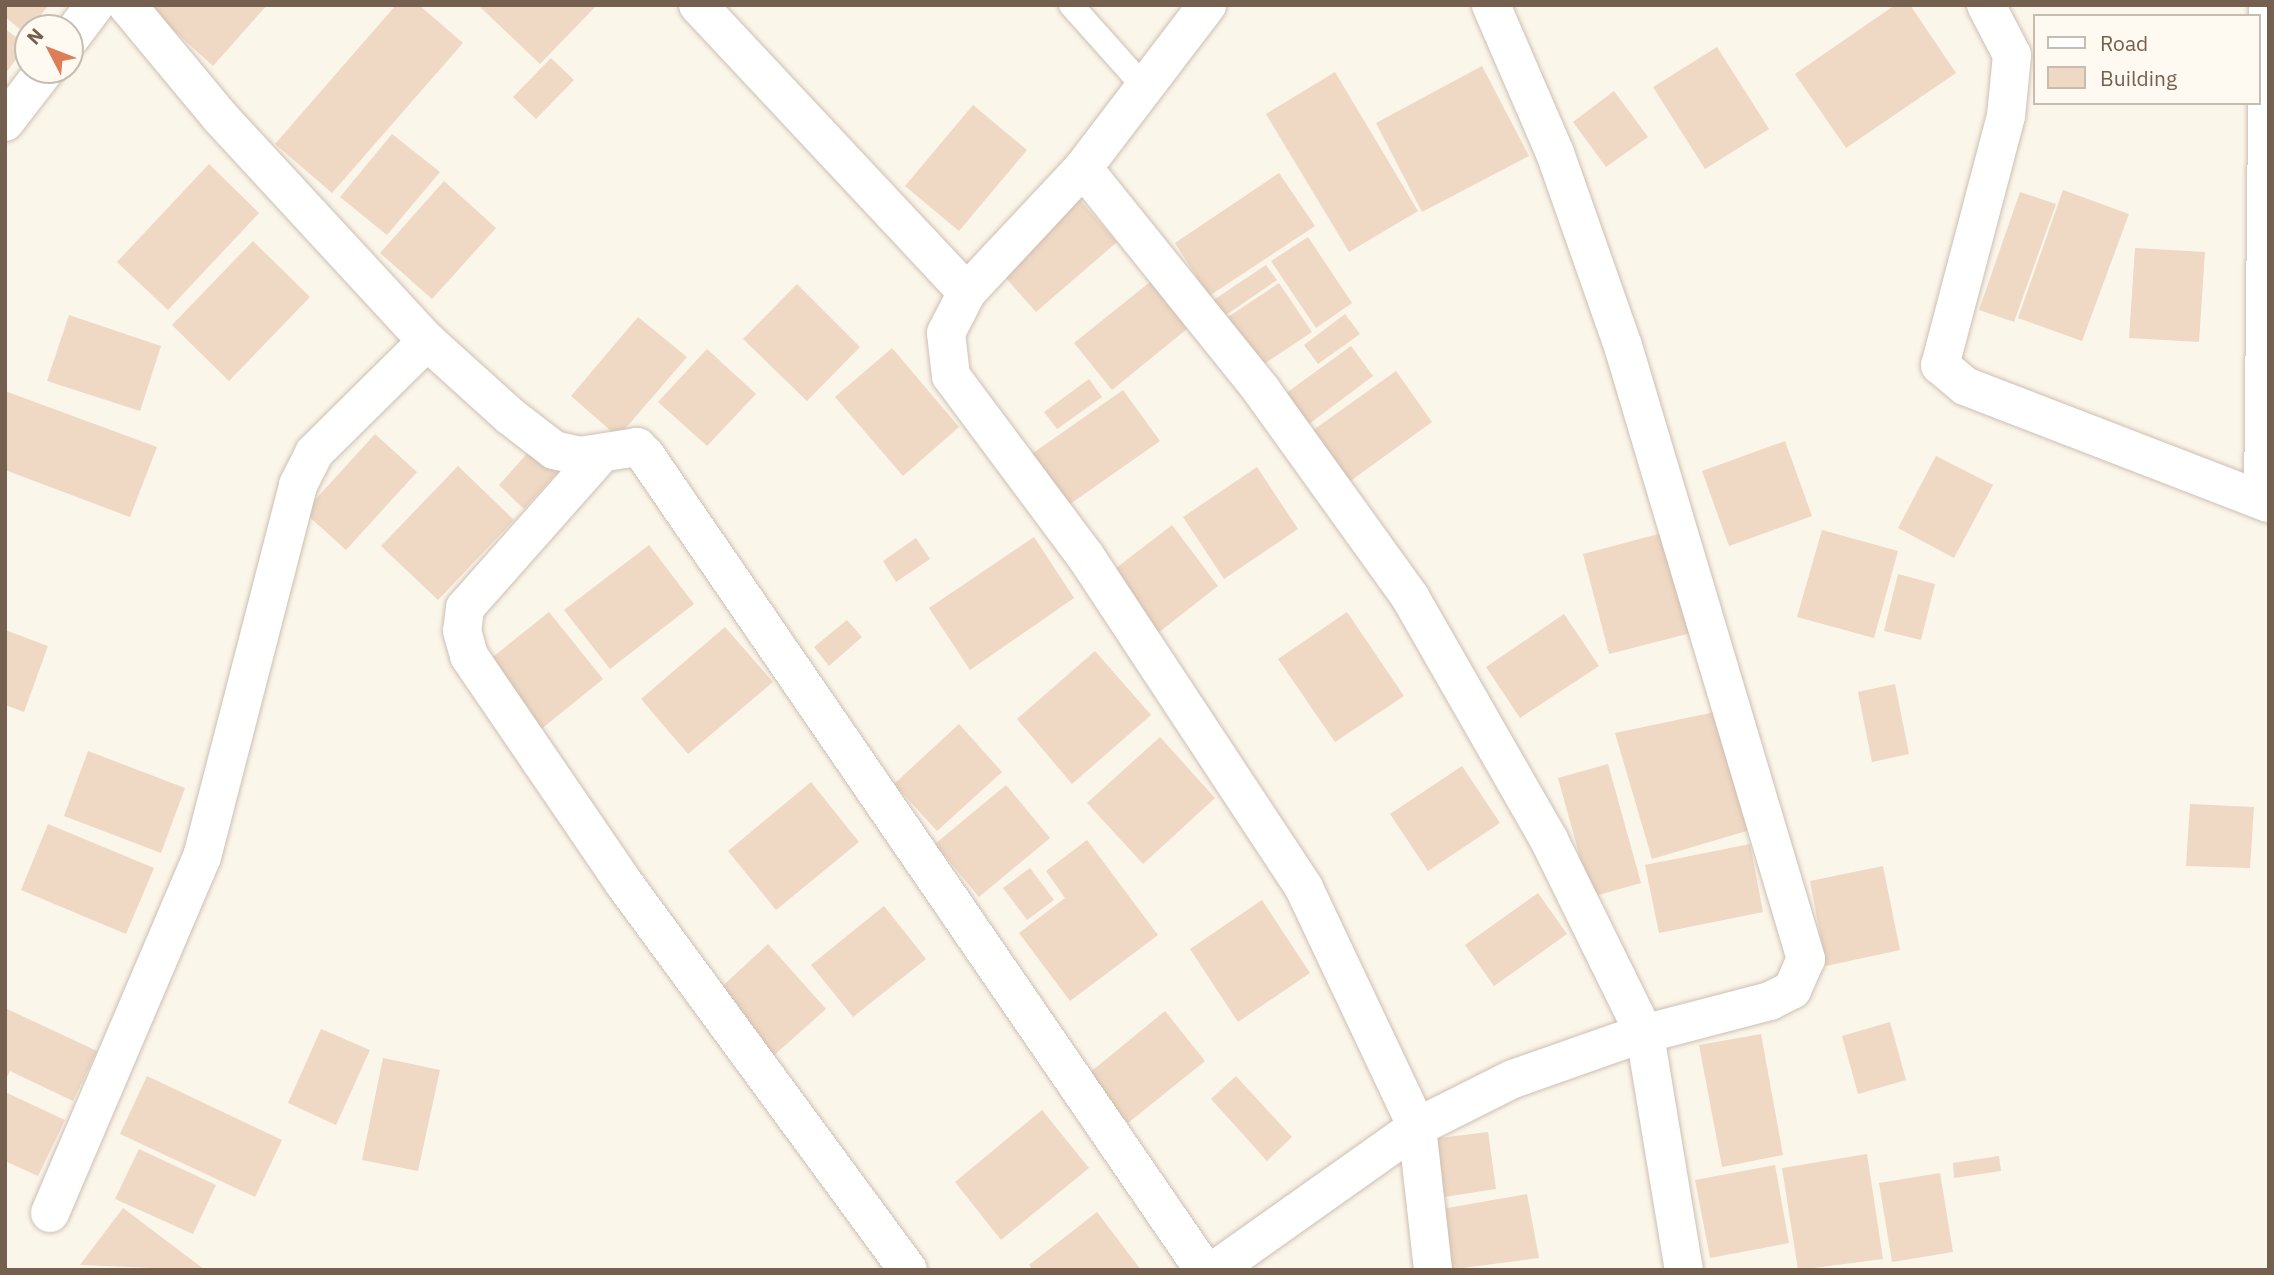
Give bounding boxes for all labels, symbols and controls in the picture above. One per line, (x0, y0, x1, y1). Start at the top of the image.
north arrow (14, 14, 84, 84)
legend (2032, 14, 2260, 105)
text: N (21, 23, 48, 49)
text: Road (2100, 29, 2148, 57)
text: Building (2100, 64, 2177, 92)

